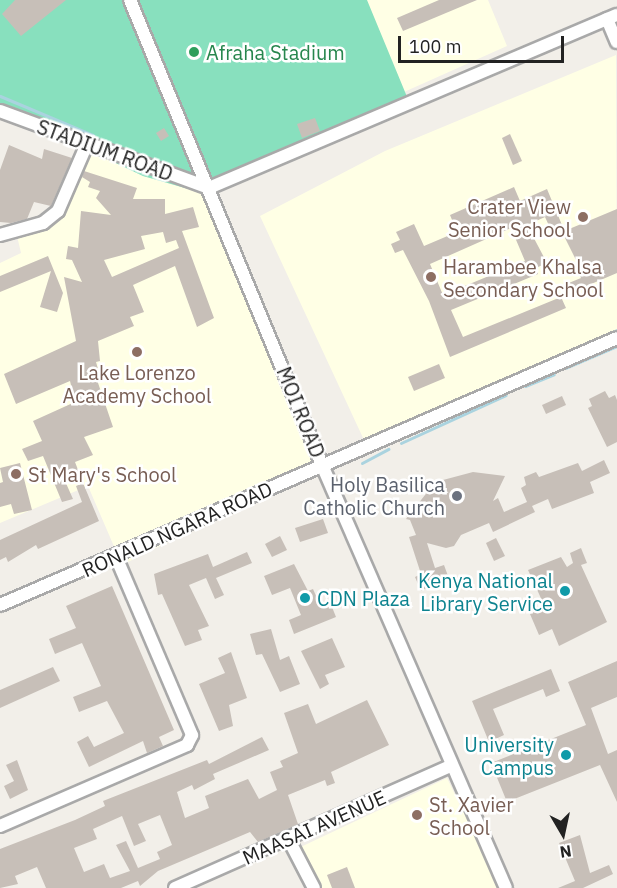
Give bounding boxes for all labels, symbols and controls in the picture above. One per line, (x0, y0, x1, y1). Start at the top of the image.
scale bar (401, 24, 568, 62)
text: 100 m (409, 35, 461, 58)
place label: Afraha Stadium (206, 40, 345, 64)
marker: Afraha Stadium (187, 45, 201, 59)
street label: STADIUM ROAD (34, 114, 176, 186)
place label: Crater View Senior School (448, 194, 571, 241)
marker: Crater View Senior School (576, 210, 590, 224)
place label: Harambee Khalsa Secondary School (443, 254, 603, 301)
marker: Harambee Khalsa Secondary School (424, 270, 438, 284)
marker: Lake Lorenzo Academy School (130, 345, 144, 359)
place label: Lake Lorenzo Academy School (62, 361, 212, 408)
street label: MOI ROAD (272, 363, 330, 461)
place label: St Mary's School (28, 462, 176, 486)
marker: St Mary's School (9, 467, 23, 481)
place label: Holy Basilica Catholic Church (303, 472, 445, 519)
street label: RONALD NGARA ROAD (78, 476, 276, 582)
marker: Holy Basilica Catholic Church (450, 489, 464, 503)
place label: Kenya National Library Service (418, 568, 553, 615)
marker: Kenya National Library Service (558, 584, 572, 598)
place label: CDN Plaza (317, 586, 410, 610)
marker: CDN Plaza (298, 591, 312, 605)
place label: University Campus (464, 732, 554, 779)
marker: University Campus (559, 748, 573, 762)
street label: MAASAI AVENUE (239, 785, 389, 869)
place label: St. Xavier School (429, 792, 514, 839)
north arrow (533, 804, 593, 864)
marker: St. Xavier School (410, 808, 424, 822)
text: N (559, 841, 573, 863)

